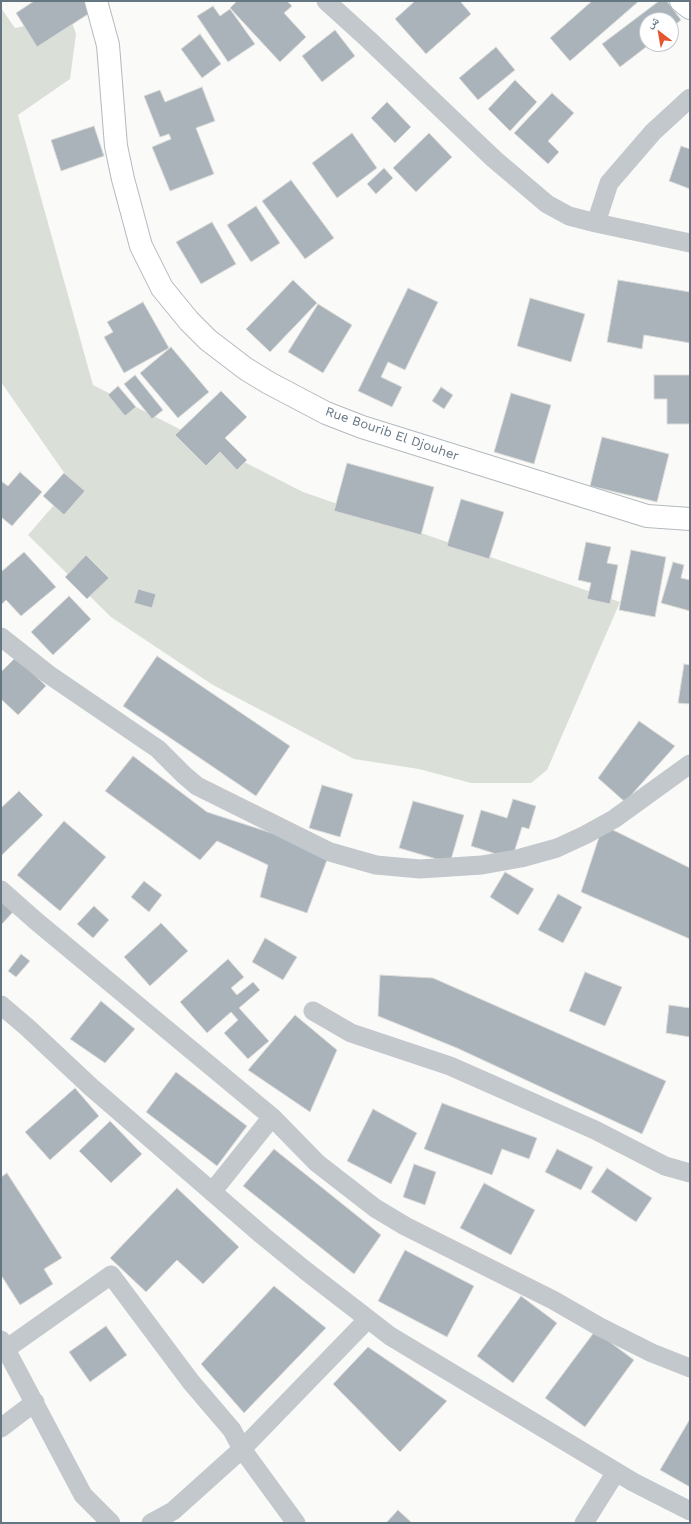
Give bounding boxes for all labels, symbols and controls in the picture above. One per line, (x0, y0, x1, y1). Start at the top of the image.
north arrow (639, 12, 679, 52)
text: ش (645, 14, 661, 31)
street label: Rue Bourib El Djouher (323, 404, 461, 464)

